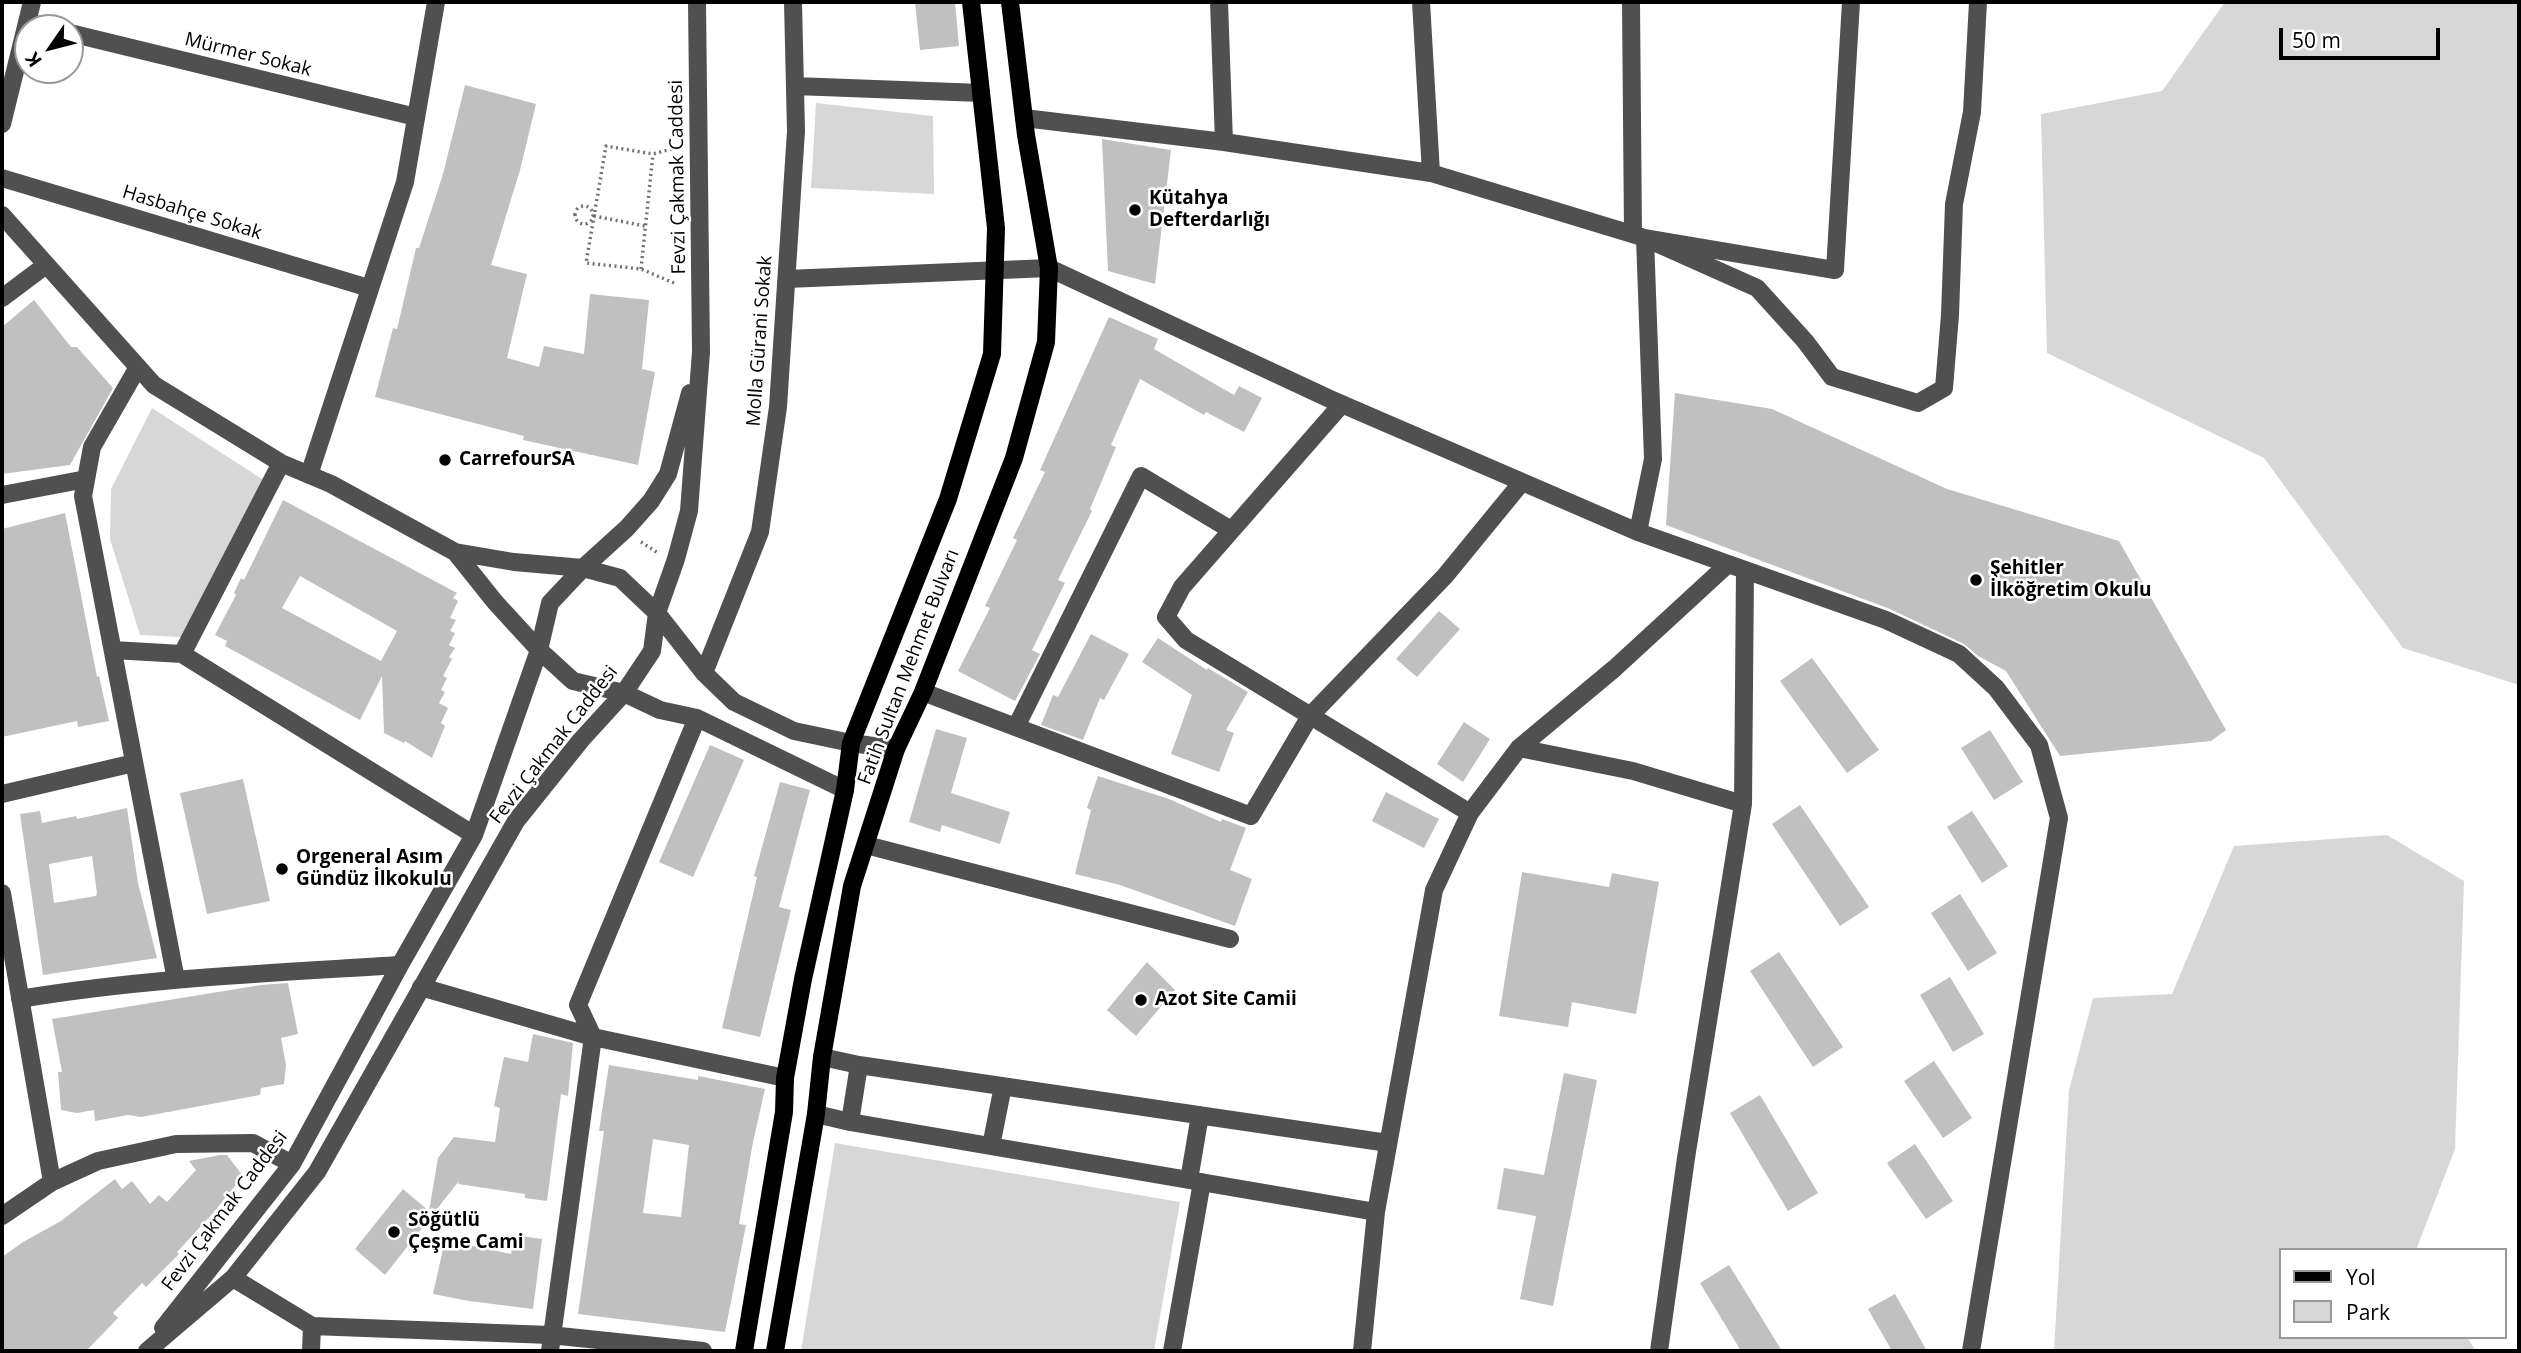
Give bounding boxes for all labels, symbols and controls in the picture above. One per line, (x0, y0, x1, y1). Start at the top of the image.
north arrow (14, 14, 84, 84)
scale bar (2283, 14, 2444, 58)
text: 50 m (2292, 26, 2341, 54)
street label: Mürmer Sokak (182, 28, 314, 82)
text: K (19, 47, 48, 73)
street label: Fevzi Çakmak Caddesi (665, 80, 691, 274)
street label: Hasbahçe Sokak (120, 181, 264, 245)
place label: Kütahya Defterdarlığı (1149, 188, 1270, 232)
marker: Kütahya Defterdarlığı (1127, 202, 1143, 218)
street label: Molla Gürani Sokak (743, 255, 777, 427)
place label: CarrefourSA (459, 449, 575, 471)
marker: CarrefourSA (437, 452, 453, 468)
street label: Fatih Sultan Mehmet Bulvarı (854, 546, 964, 788)
place label: Şehitler İlköğretim Okulu (1990, 558, 2152, 602)
marker: Şehitler İlköğretim Okulu (1968, 572, 1984, 588)
street label: Fevzi Çakmak Caddesi (485, 661, 623, 829)
place label: Orgeneral Asım Gündüz İlkokulu (296, 847, 452, 891)
marker: Orgeneral Asım Gündüz İlkokulu (274, 861, 290, 877)
place label: Azot Site Camii (1155, 989, 1297, 1011)
marker: Azot Site Camii (1133, 992, 1149, 1008)
street label: Fevzi Çakmak Caddesi (157, 1126, 293, 1296)
place label: Söğütlü Çeşme Cami (408, 1210, 524, 1254)
marker: Söğütlü Çeşme Cami (386, 1224, 402, 1240)
legend (2280, 1248, 2507, 1339)
text: Yol (2346, 1263, 2376, 1291)
text: Park (2346, 1298, 2390, 1326)

